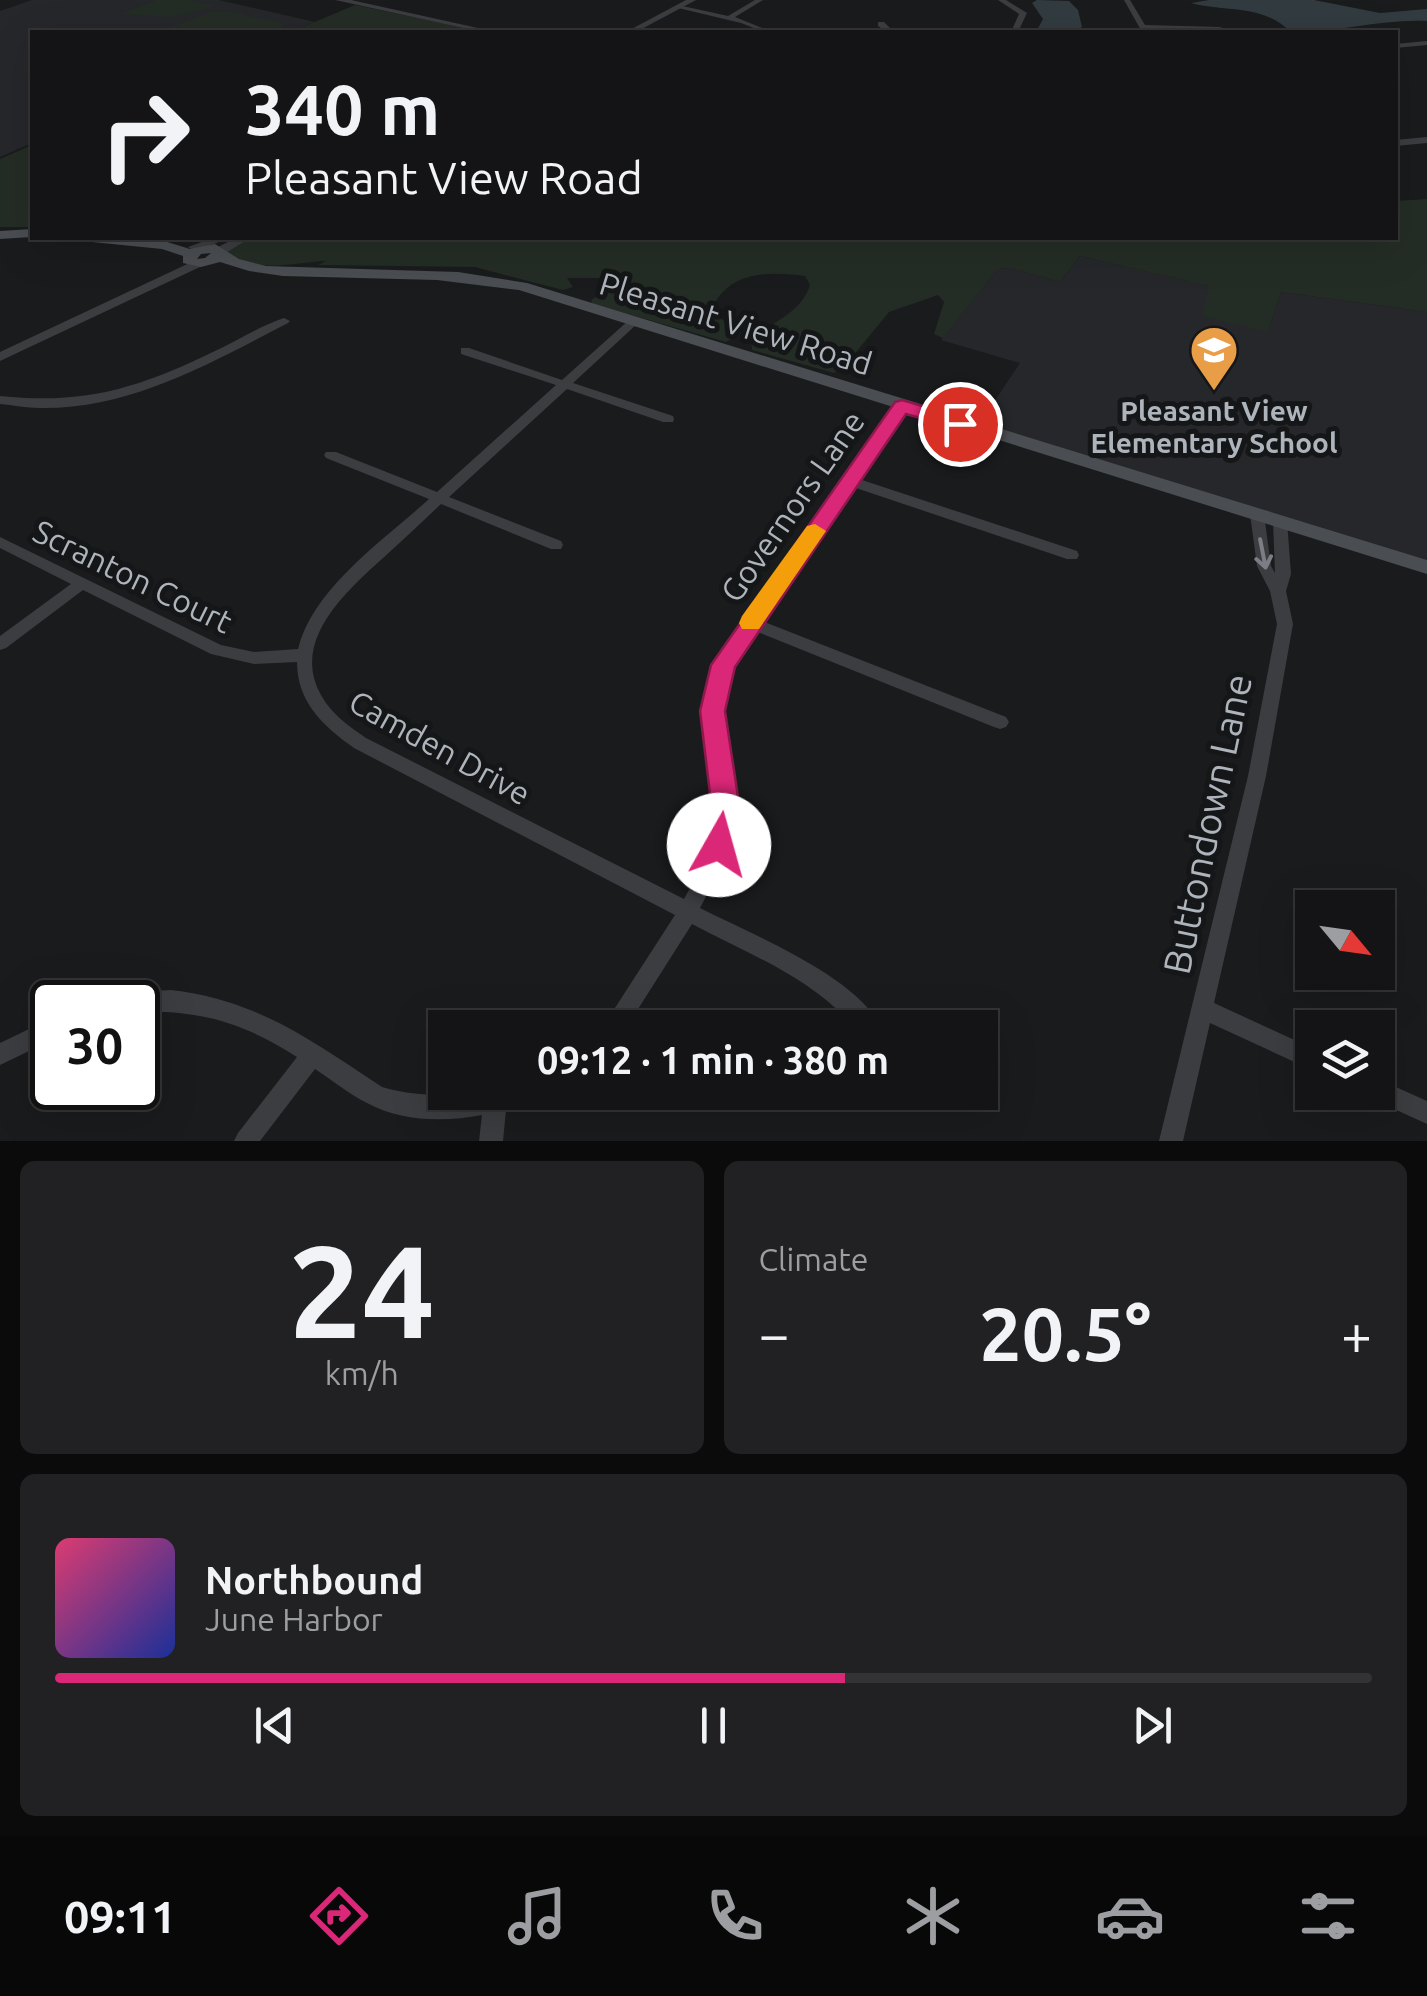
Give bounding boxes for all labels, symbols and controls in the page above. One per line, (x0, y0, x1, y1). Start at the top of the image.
icon: right (80, 70, 210, 200)
text: 340 m (245, 70, 440, 148)
text: Pleasant View Road (245, 152, 643, 203)
street label: Pleasant View Road (595, 264, 877, 382)
school or university icon: Pleasant View Elementary School (1188, 324, 1240, 392)
pin (918, 382, 1003, 467)
place label: Pleasant View Elementary School (1091, 395, 1337, 458)
icon: arrive (933, 397, 988, 452)
street label: Governors Lane (713, 404, 871, 608)
street label: Scranton Court (28, 512, 239, 640)
one-way arrow (1255, 537, 1274, 569)
street label: Buttondown Lane (1155, 670, 1259, 978)
street label: Camden Drive (343, 682, 537, 812)
position arrow (667, 793, 771, 897)
north arrow (1295, 890, 1395, 990)
map controls (1295, 890, 1395, 1110)
speed limit sign: 30 (30, 980, 160, 1110)
button: layers (1295, 1010, 1395, 1110)
text: 09:12 · 1 min · 380 m (537, 1039, 889, 1081)
text: 24 (288, 1217, 435, 1363)
text: Climate (759, 1241, 869, 1277)
text: 20.5° (979, 1291, 1151, 1375)
text: − (759, 1303, 790, 1364)
text: + (1341, 1303, 1372, 1364)
text: km/h (325, 1355, 399, 1391)
text: Northbound (205, 1559, 423, 1601)
text: June Harbor (205, 1601, 383, 1637)
icon: previous (247, 1698, 302, 1753)
icon: pause (686, 1698, 741, 1753)
icon: next (1125, 1698, 1180, 1753)
icon: directions (304, 1881, 374, 1951)
icon: music (502, 1881, 572, 1951)
icon: phone (700, 1881, 770, 1951)
icon: climate (898, 1881, 968, 1951)
icon: car (1095, 1881, 1165, 1951)
icon: filters (1293, 1881, 1363, 1951)
text: 09:11 (64, 1891, 176, 1942)

